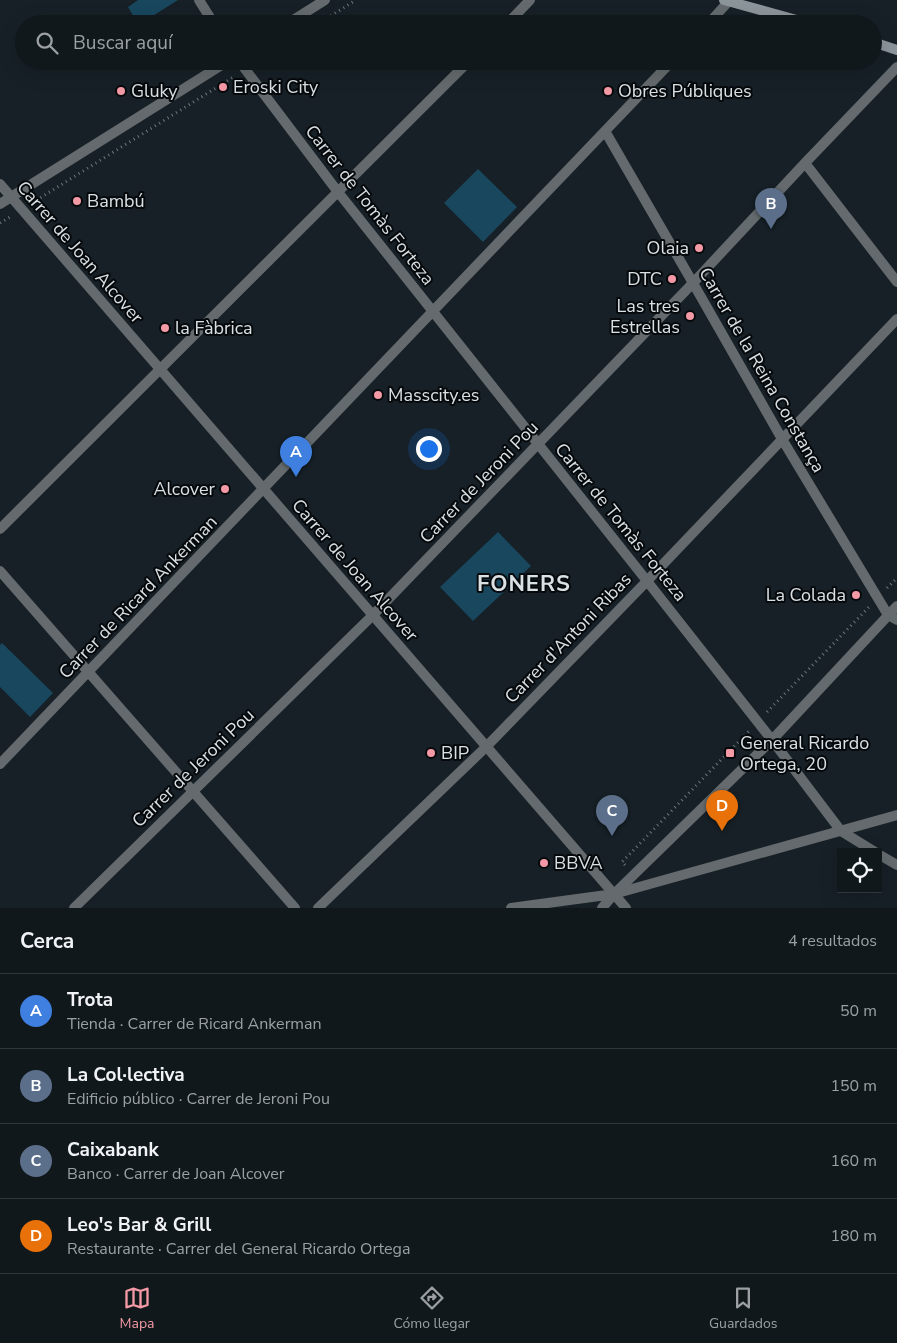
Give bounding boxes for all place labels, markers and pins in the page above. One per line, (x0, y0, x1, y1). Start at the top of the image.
place label: Eroski City (233, 75, 319, 99)
place label: Gluky (131, 79, 178, 103)
place label: Obres Públiques (618, 79, 752, 103)
marker: Eroski City (217, 81, 229, 93)
marker: Gluky (115, 85, 127, 97)
marker: Obres Públiques (602, 85, 614, 97)
pin: B (755, 188, 787, 229)
place label: Bambú (87, 189, 145, 213)
marker: Bambú (71, 195, 83, 207)
place label: Olaia (647, 236, 689, 260)
marker: Olaia (693, 242, 705, 254)
place label: DTC (627, 267, 662, 291)
marker: DTC (666, 273, 678, 285)
place label: Las tres Estrellas (610, 294, 680, 339)
marker: Las tres Estrellas (684, 310, 696, 322)
place label: la Fàbrica (175, 316, 252, 340)
marker: la Fàbrica (159, 322, 171, 334)
place label: Masscity.es (388, 383, 480, 407)
marker: Masscity.es (372, 389, 384, 401)
pin: A (280, 436, 312, 477)
place label: Alcover (153, 477, 216, 501)
marker: Alcover (219, 483, 231, 495)
place label: La Colada (766, 583, 846, 607)
marker: La Colada (850, 589, 862, 601)
place label: General Ricardo Ortega, 20 (740, 731, 869, 776)
place label: BIP (441, 741, 469, 765)
marker: BIP (425, 747, 437, 759)
marker: General Ricardo Ortega, 20 (724, 747, 736, 759)
pin: D (706, 790, 738, 831)
pin: C (596, 795, 628, 836)
place label: BBVA (554, 851, 603, 875)
marker: BBVA (538, 857, 550, 869)

